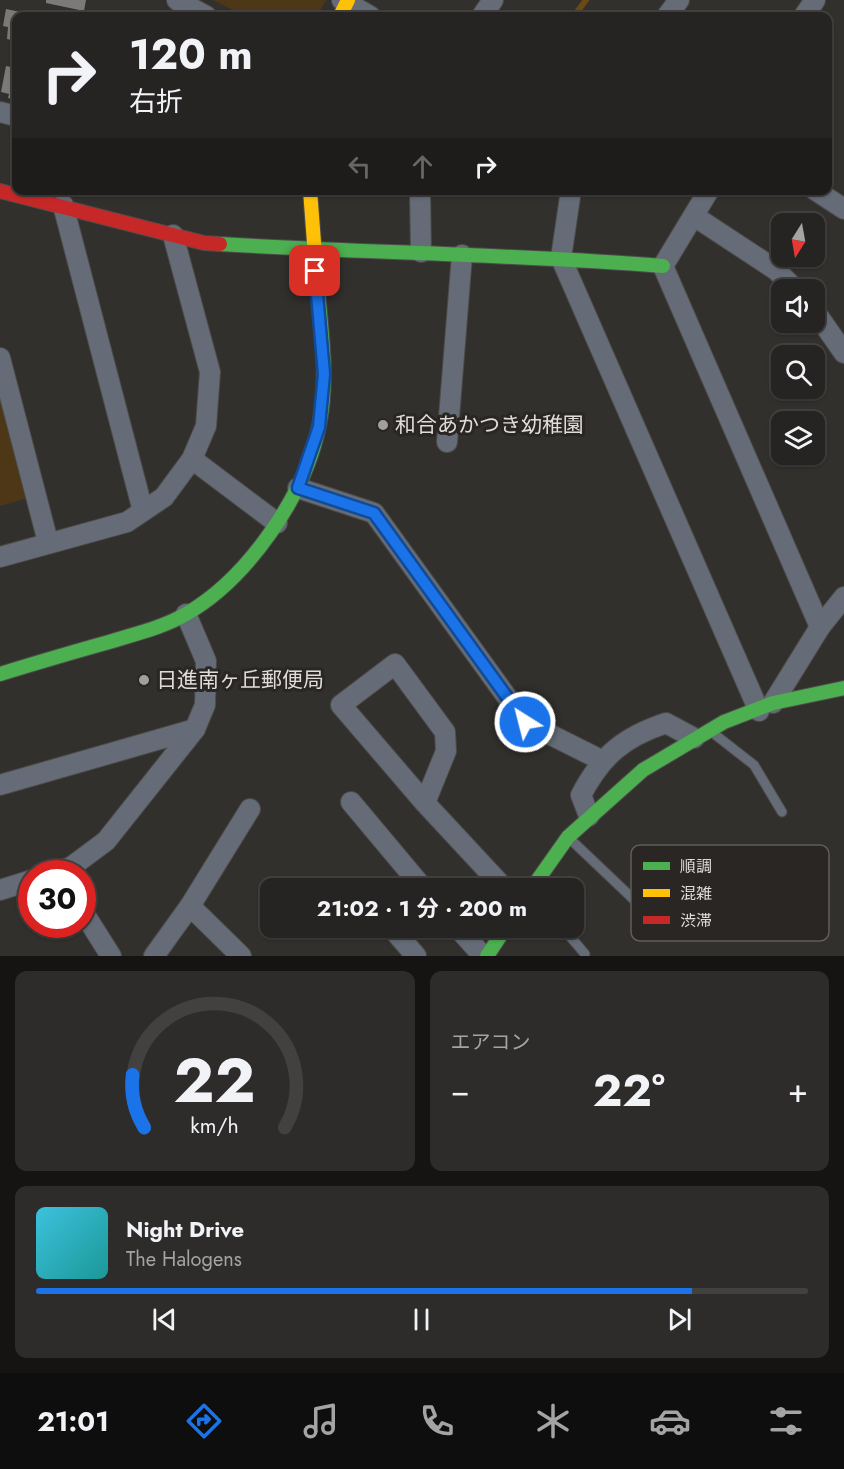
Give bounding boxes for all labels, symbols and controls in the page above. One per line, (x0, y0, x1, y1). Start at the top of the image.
text: 120 m (129, 24, 253, 85)
icon: right (30, 36, 108, 114)
text: 右折 (129, 82, 183, 121)
icon: left (343, 150, 376, 183)
icon: ahead (406, 150, 439, 183)
icon: right (469, 150, 502, 183)
north arrow (771, 213, 825, 267)
map controls (771, 213, 825, 465)
pin (289, 245, 340, 296)
icon: arrive (298, 254, 331, 287)
button: sound (771, 279, 825, 333)
button: search (771, 345, 825, 399)
place label: 和合あかつき幼稚園 (395, 410, 584, 440)
button: layers (771, 411, 825, 465)
marker: 和合あかつき幼稚園 (376, 418, 390, 432)
place label: 日進南ヶ丘郵便局 (156, 665, 324, 695)
marker: 日進南ヶ丘郵便局 (137, 673, 151, 687)
position arrow (493, 690, 557, 754)
legend (631, 845, 829, 941)
text: 順調 (680, 855, 712, 878)
speed limit sign: 30 (18, 860, 96, 938)
text: 混雑 (680, 882, 712, 905)
text: 21:02 · 1 分 · 200 m (317, 892, 527, 924)
text: 渋滞 (680, 909, 712, 932)
text: エアコン (451, 1028, 531, 1057)
text: 22 (174, 1035, 256, 1125)
text: 22° (593, 1058, 665, 1123)
text: − (451, 1067, 470, 1114)
text: + (788, 1067, 808, 1114)
text: km/h (191, 1110, 239, 1141)
text: Night Drive (126, 1213, 244, 1245)
text: The Halogens (126, 1245, 242, 1274)
icon: previous (148, 1303, 181, 1336)
icon: pause (405, 1303, 438, 1336)
icon: next (663, 1303, 696, 1336)
icon: directions (183, 1400, 225, 1442)
icon: music (300, 1400, 342, 1442)
icon: phone (416, 1400, 458, 1442)
icon: climate (532, 1400, 574, 1442)
icon: car (649, 1400, 691, 1442)
icon: filters (765, 1400, 807, 1442)
text: 21:01 (37, 1402, 109, 1441)

